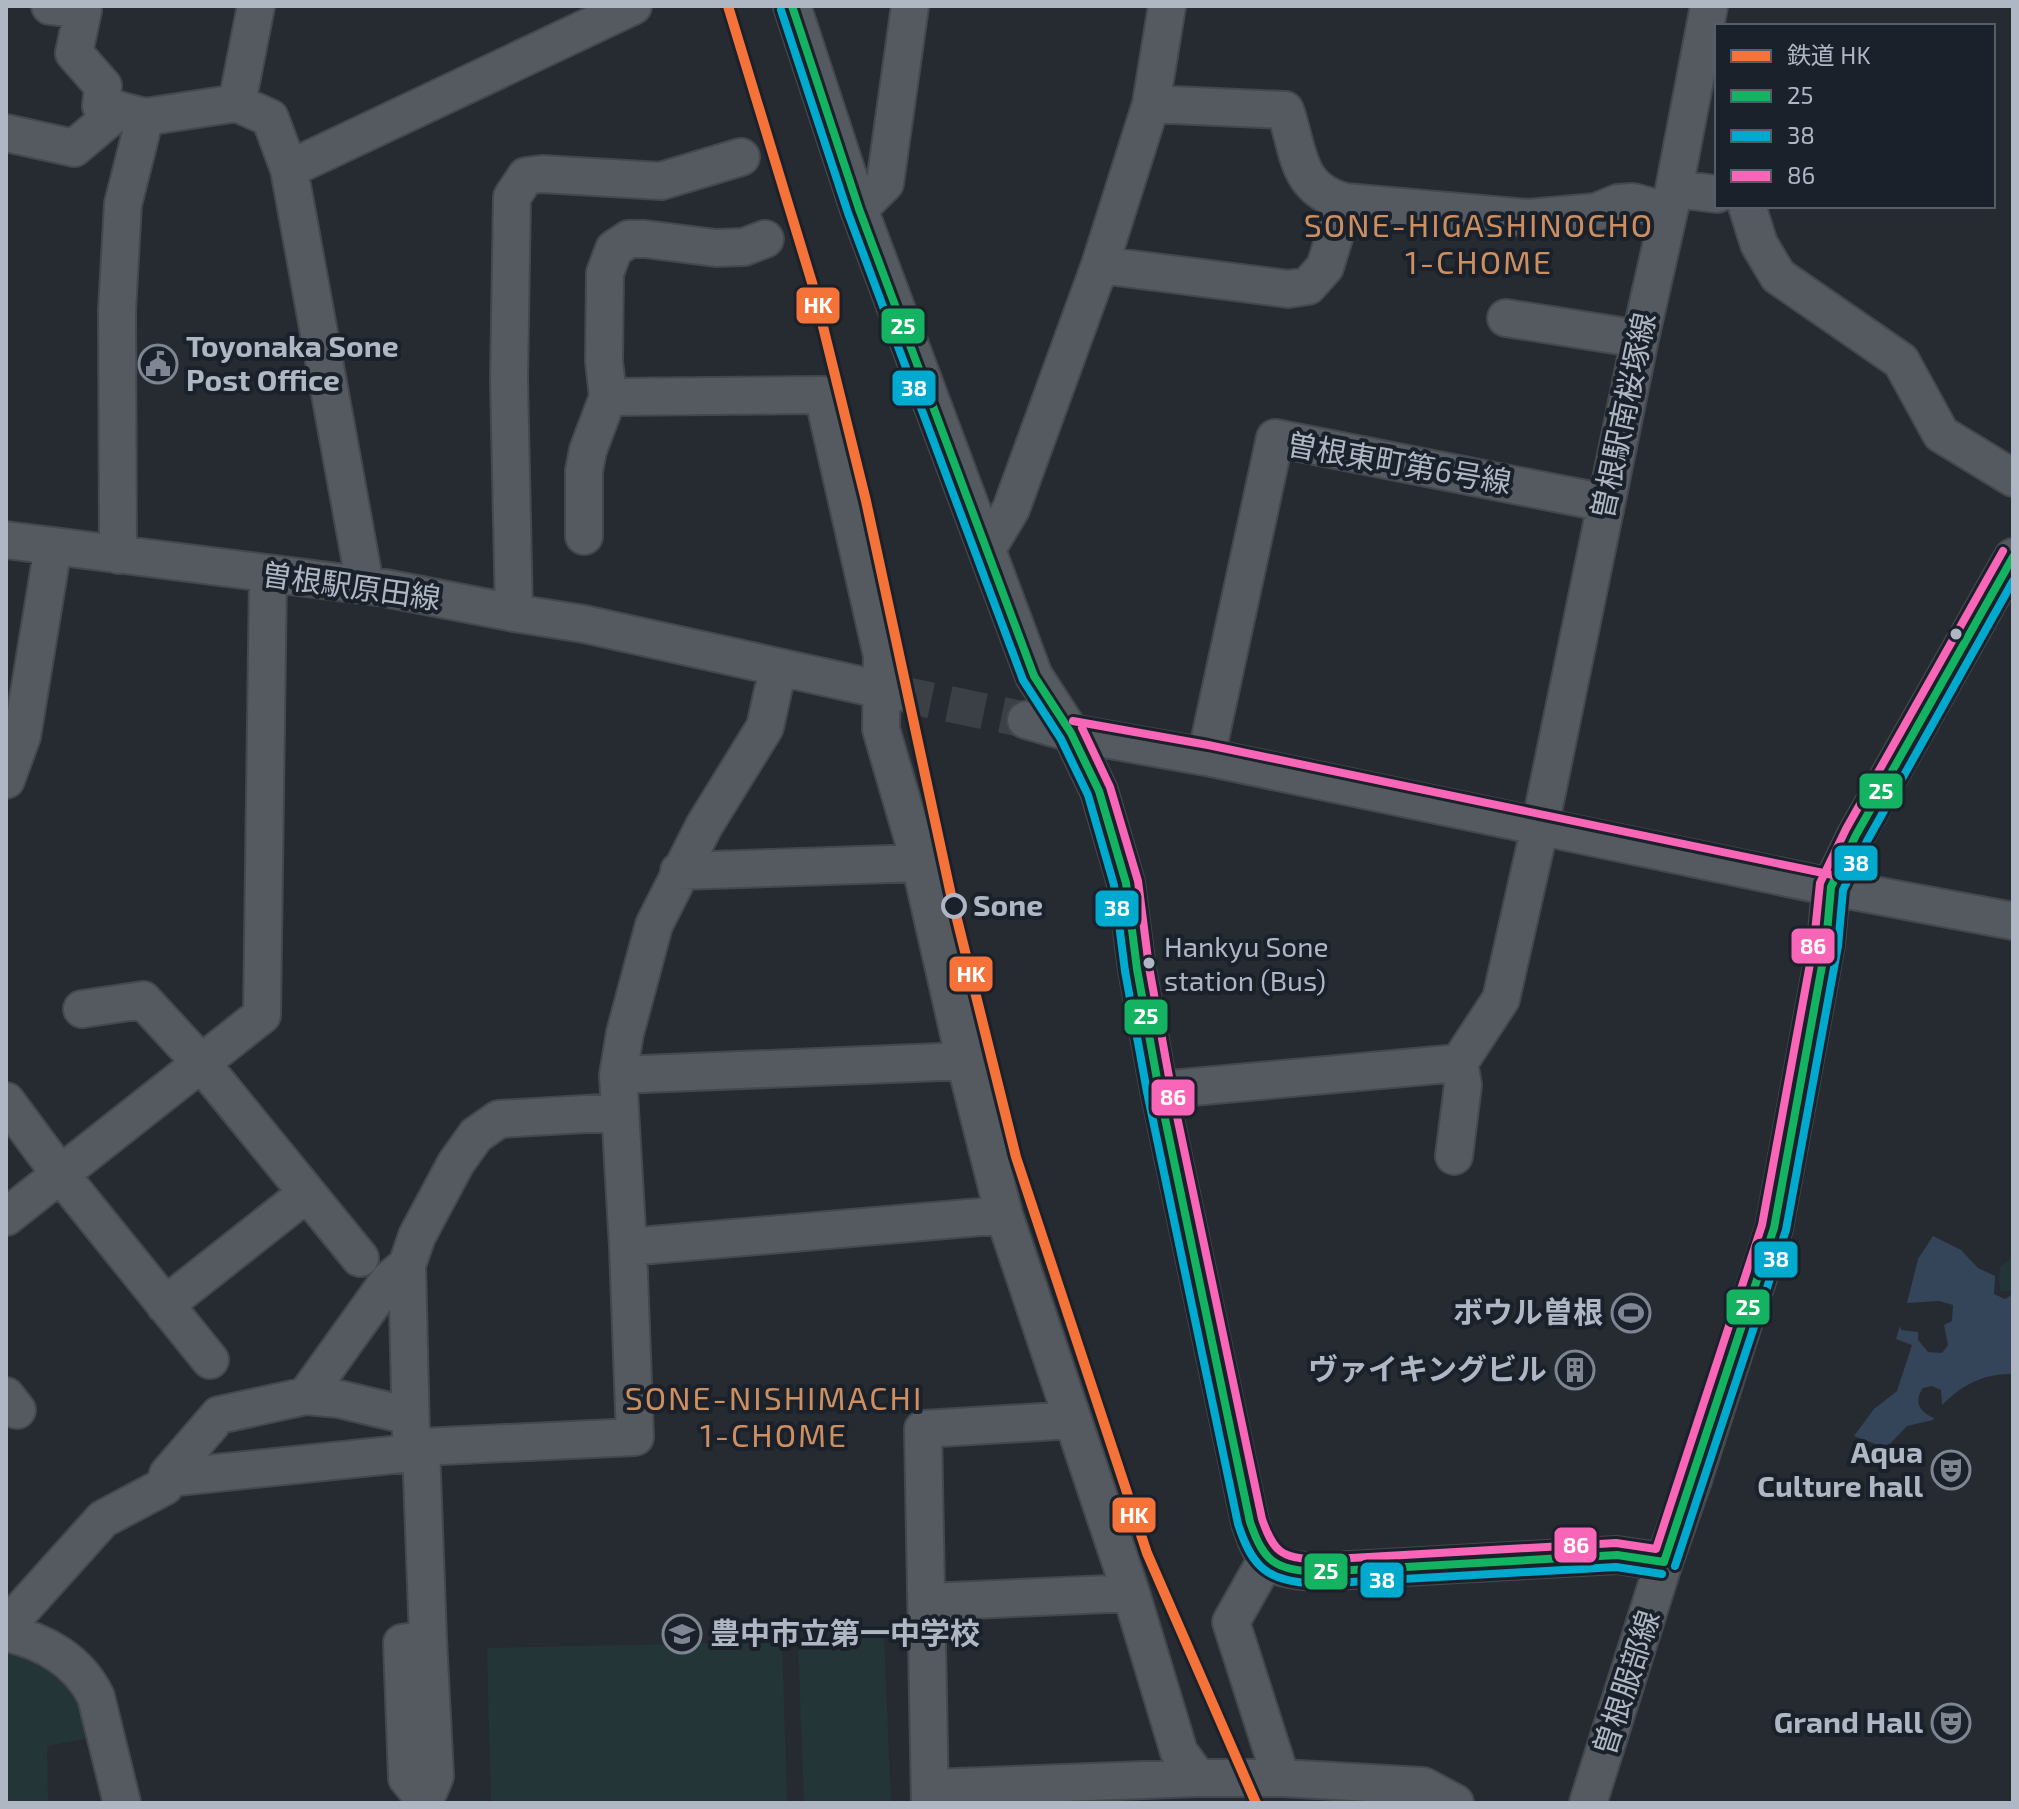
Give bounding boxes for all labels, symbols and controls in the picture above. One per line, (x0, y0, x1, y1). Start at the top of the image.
legend (1715, 24, 1995, 208)
text: 鉄道 HK (1787, 40, 1871, 69)
text: 25 (1787, 80, 1813, 109)
text: 38 (1787, 120, 1815, 149)
text: 86 (1787, 160, 1815, 189)
district label: SONE-HIGASHINOCHO 1-CHOME (1304, 205, 1654, 280)
line badge: HK (795, 286, 841, 325)
text: HK (803, 291, 833, 317)
line badge: 25 (880, 307, 926, 345)
street label: 曽根駅南桜塚線 (1583, 309, 1661, 522)
text: 25 (891, 312, 915, 338)
place label: Toyonaka Sone Post Office (186, 327, 399, 397)
public building icon: Toyonaka Sone Post Office (137, 343, 179, 385)
line badge: 38 (891, 369, 937, 407)
text: 38 (901, 374, 927, 400)
street label: 曽根東町第6号線 (1284, 425, 1514, 499)
street label: 曽根駅原田線 (260, 555, 443, 615)
unlabelled marker (1948, 626, 1964, 642)
line badge: 25 (1858, 772, 1904, 810)
text: 25 (1869, 777, 1893, 803)
line badge: 38 (1833, 844, 1879, 882)
text: 38 (1843, 849, 1869, 875)
place label: Sone (973, 886, 1043, 922)
line badge: 38 (1094, 889, 1140, 928)
marker: Sone (942, 894, 966, 918)
text: 38 (1104, 894, 1130, 920)
line badge: 86 (1790, 927, 1836, 965)
place label: Hankyu Sone station (Bus) (1164, 929, 1329, 997)
text: 86 (1800, 932, 1826, 958)
line badge: HK (948, 955, 994, 993)
marker: Hankyu Sone station (Bus) (1141, 955, 1157, 971)
text: HK (956, 960, 986, 986)
line badge: 25 (1123, 998, 1169, 1036)
text: 25 (1134, 1002, 1158, 1028)
line badge: 86 (1150, 1078, 1196, 1117)
text: 86 (1160, 1083, 1186, 1109)
line badge: 38 (1753, 1240, 1799, 1279)
text: 38 (1763, 1245, 1789, 1271)
line badge: 25 (1725, 1288, 1771, 1326)
sports icon: ボウル曽根 (1610, 1292, 1652, 1334)
place label: ボウル曽根 (1453, 1293, 1603, 1329)
text: 25 (1736, 1293, 1760, 1319)
building icon: ヴァイキングビル (1554, 1349, 1596, 1391)
place label: ヴァイキングビル (1308, 1350, 1547, 1386)
district label: SONE-NISHIMACHI 1-CHOME (625, 1378, 923, 1453)
place label: Aqua Culture hall (1757, 1433, 1923, 1503)
theatre icon: Aqua Culture hall (1930, 1449, 1972, 1491)
line badge: HK (1111, 1496, 1157, 1534)
text: HK (1119, 1501, 1149, 1527)
line badge: 86 (1553, 1526, 1598, 1564)
text: 86 (1563, 1531, 1589, 1557)
line badge: 25 (1303, 1552, 1349, 1591)
text: 25 (1314, 1557, 1338, 1583)
line badge: 38 (1359, 1561, 1405, 1599)
text: 38 (1369, 1566, 1395, 1592)
street label: 曽根服部線 (1585, 1605, 1665, 1759)
school or university icon: 豊中市立第一中学校 (661, 1613, 703, 1655)
place label: 豊中市立第一中学校 (710, 1614, 980, 1650)
theatre icon: Grand Hall (1930, 1702, 1972, 1744)
place label: Grand Hall (1774, 1703, 1923, 1739)

